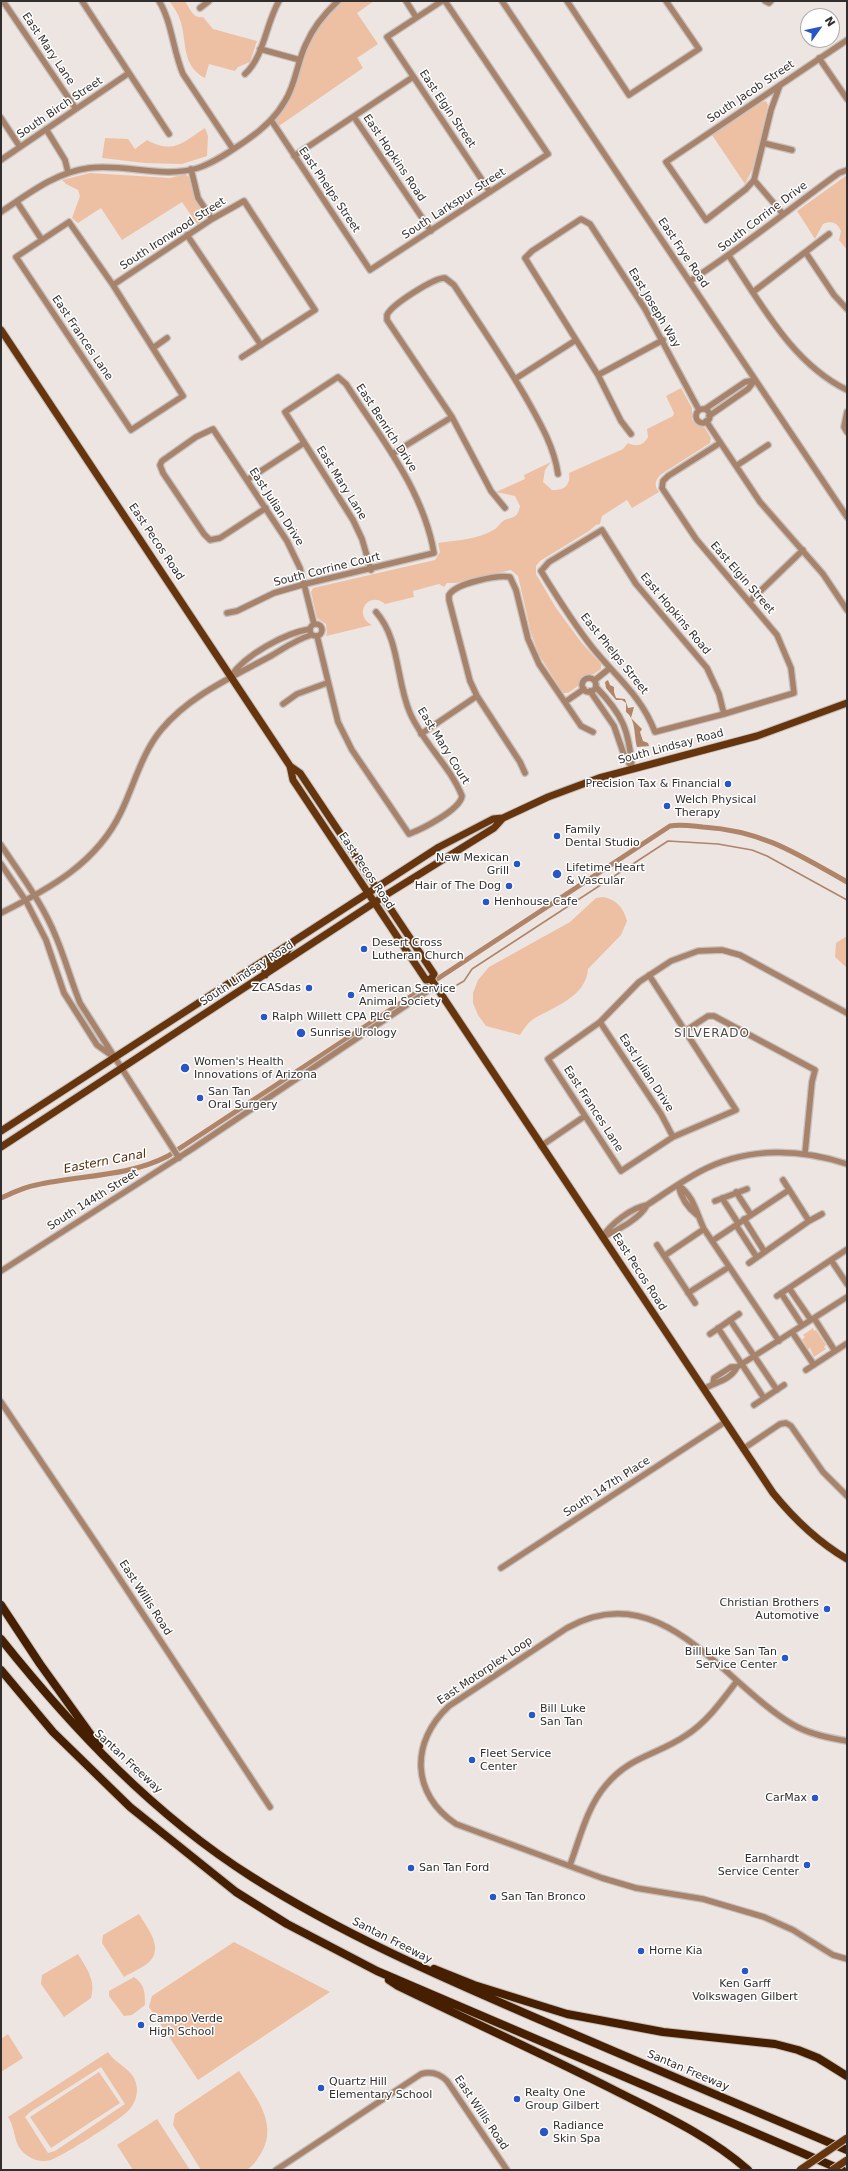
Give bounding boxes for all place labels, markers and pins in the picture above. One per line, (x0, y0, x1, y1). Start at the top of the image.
place label: Precision Tax & Financial (586, 777, 720, 791)
marker: Precision Tax & Financial (723, 779, 733, 789)
place label: Welch Physical Therapy (675, 793, 756, 819)
marker: Welch Physical Therapy (662, 801, 672, 811)
place label: Family Dental Studio (565, 823, 640, 849)
marker: Family Dental Studio (552, 831, 562, 841)
place label: New Mexican Grill (436, 851, 509, 877)
marker: New Mexican Grill (512, 859, 522, 869)
place label: Lifetime Heart & Vascular (566, 861, 645, 887)
marker: Lifetime Heart & Vascular (551, 868, 563, 880)
place label: Hair of The Dog (415, 879, 501, 893)
marker: Hair of The Dog (504, 881, 514, 891)
place label: Henhouse Cafe (494, 895, 578, 909)
marker: Henhouse Cafe (481, 897, 491, 907)
place label: Desert Cross Lutheran Church (372, 936, 464, 962)
marker: Desert Cross Lutheran Church (359, 944, 369, 954)
place label: ZCASdas (252, 981, 301, 995)
place label: American Service Animal Society (359, 982, 455, 1008)
marker: ZCASdas (304, 983, 314, 993)
marker: American Service Animal Society (346, 990, 356, 1000)
place label: Ralph Willett CPA PLC (272, 1010, 390, 1024)
marker: Ralph Willett CPA PLC (259, 1012, 269, 1022)
place label: Sunrise Urology (310, 1026, 397, 1040)
marker: Sunrise Urology (295, 1027, 307, 1039)
place label: Women's Health Innovations of Arizona (194, 1055, 317, 1081)
marker: Women's Health Innovations of Arizona (179, 1062, 191, 1074)
place label: San Tan Oral Surgery (208, 1085, 278, 1111)
marker: San Tan Oral Surgery (195, 1093, 205, 1103)
place label: Christian Brothers Automotive (720, 1596, 819, 1622)
marker: Christian Brothers Automotive (822, 1604, 832, 1614)
place label: Bill Luke San Tan Service Center (685, 1645, 777, 1671)
marker: Bill Luke San Tan Service Center (780, 1653, 790, 1663)
place label: Bill Luke San Tan (540, 1702, 586, 1728)
marker: Bill Luke San Tan (527, 1710, 537, 1720)
place label: Fleet Service Center (480, 1747, 551, 1773)
marker: Fleet Service Center (467, 1755, 477, 1765)
place label: CarMax (765, 1791, 807, 1805)
marker: CarMax (810, 1793, 820, 1803)
place label: Earnhardt Service Center (718, 1852, 799, 1878)
marker: Earnhardt Service Center (802, 1860, 812, 1870)
place label: San Tan Ford (419, 1861, 489, 1875)
marker: San Tan Ford (406, 1863, 416, 1873)
place label: San Tan Bronco (501, 1890, 586, 1904)
marker: San Tan Bronco (488, 1892, 498, 1902)
place label: Horne Kia (649, 1944, 703, 1958)
marker: Horne Kia (636, 1946, 646, 1956)
marker: Ken Garff Volkswagen Gilbert (740, 1966, 750, 1976)
place label: Ken Garff Volkswagen Gilbert (692, 1977, 798, 2003)
place label: Campo Verde High School (149, 2012, 223, 2038)
marker: Campo Verde High School (136, 2020, 146, 2030)
place label: Quartz Hill Elementary School (329, 2075, 432, 2101)
marker: Quartz Hill Elementary School (316, 2083, 326, 2093)
place label: Realty One Group Gilbert (525, 2086, 599, 2112)
marker: Realty One Group Gilbert (512, 2094, 522, 2104)
place label: Radiance Skin Spa (553, 2119, 604, 2145)
marker: Radiance Skin Spa (538, 2126, 550, 2138)

